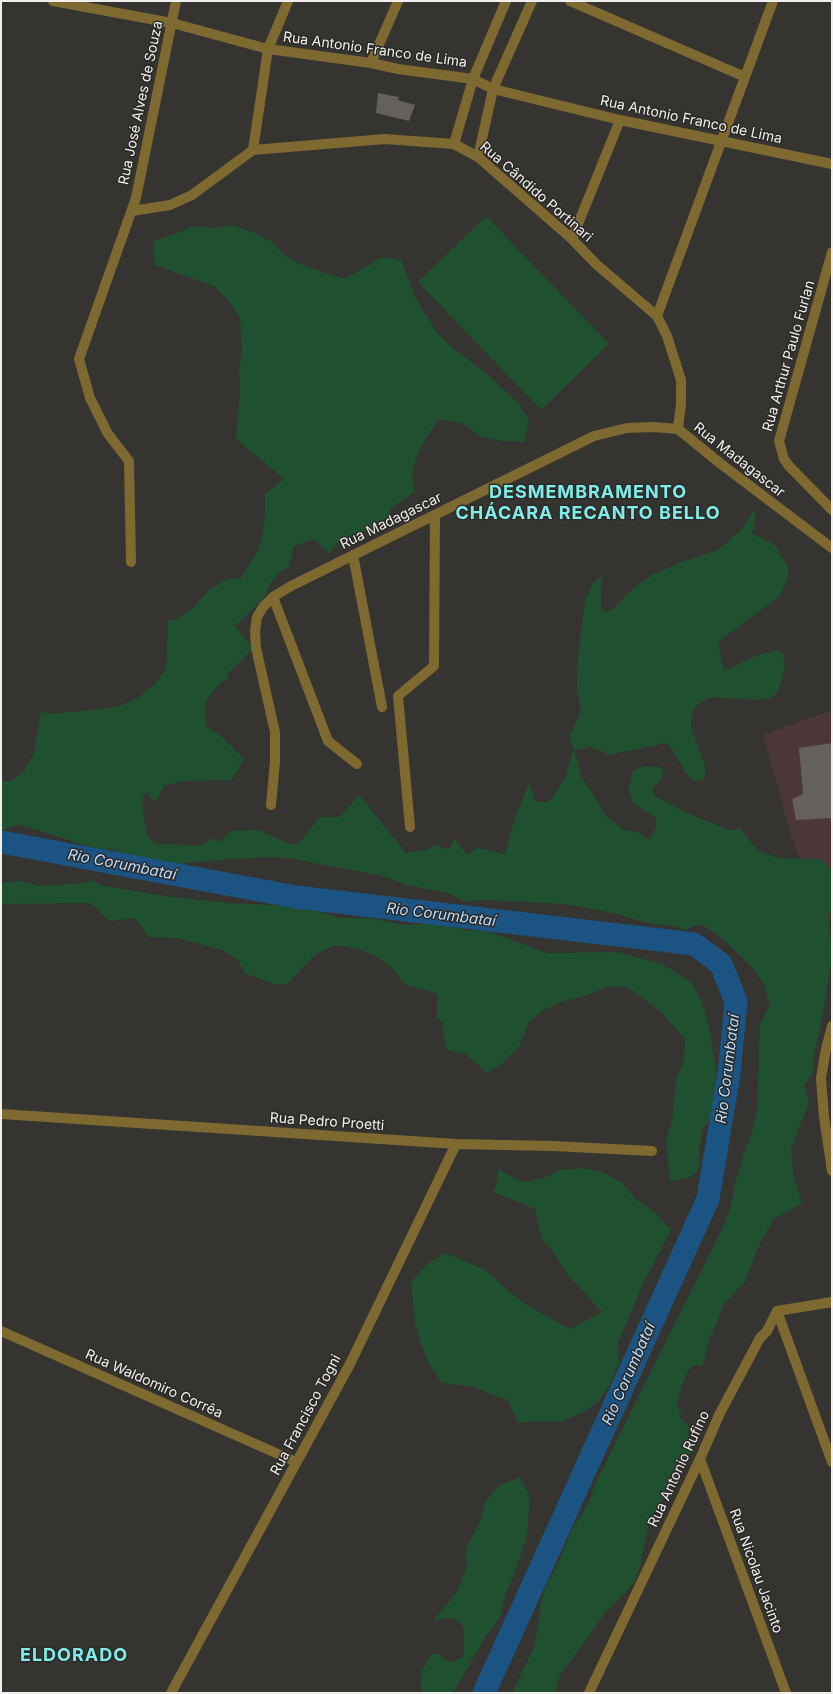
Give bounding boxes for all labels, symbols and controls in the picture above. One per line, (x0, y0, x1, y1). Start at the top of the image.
street label: Rua José Alves de Souza (115, 20, 167, 186)
street label: Rua Antonio Franco de Lima (282, 29, 468, 71)
street label: Rua Antonio Franco de Lima (599, 92, 783, 148)
street label: Rua Cândido Portinari (476, 138, 596, 246)
street label: Rua Arthur Paulo Furlan (759, 278, 819, 434)
street label: Rua Madagascar (690, 419, 788, 501)
district label: DESMEMBRAMENTO CHÁCARA RECANTO BELLO (455, 482, 721, 524)
street label: Rua Madagascar (337, 489, 445, 553)
water label: Rio Corumbataí (66, 846, 178, 884)
water label: Rio Corumbataí (385, 899, 497, 931)
water label: Rio Corumbataí (712, 1013, 744, 1125)
street label: Rua Pedro Proetti (269, 1110, 385, 1134)
water label: Rio Corumbataí (598, 1320, 660, 1428)
street label: Rua Waldomiro Corrêa (83, 1346, 225, 1422)
street label: Rua Francisco Togni (267, 1352, 345, 1478)
street label: Rua Antonio Rufino (645, 1408, 713, 1530)
street label: Rua Nicolau Jacinto (726, 1506, 786, 1636)
district label: ELDORADO (20, 1645, 128, 1667)

